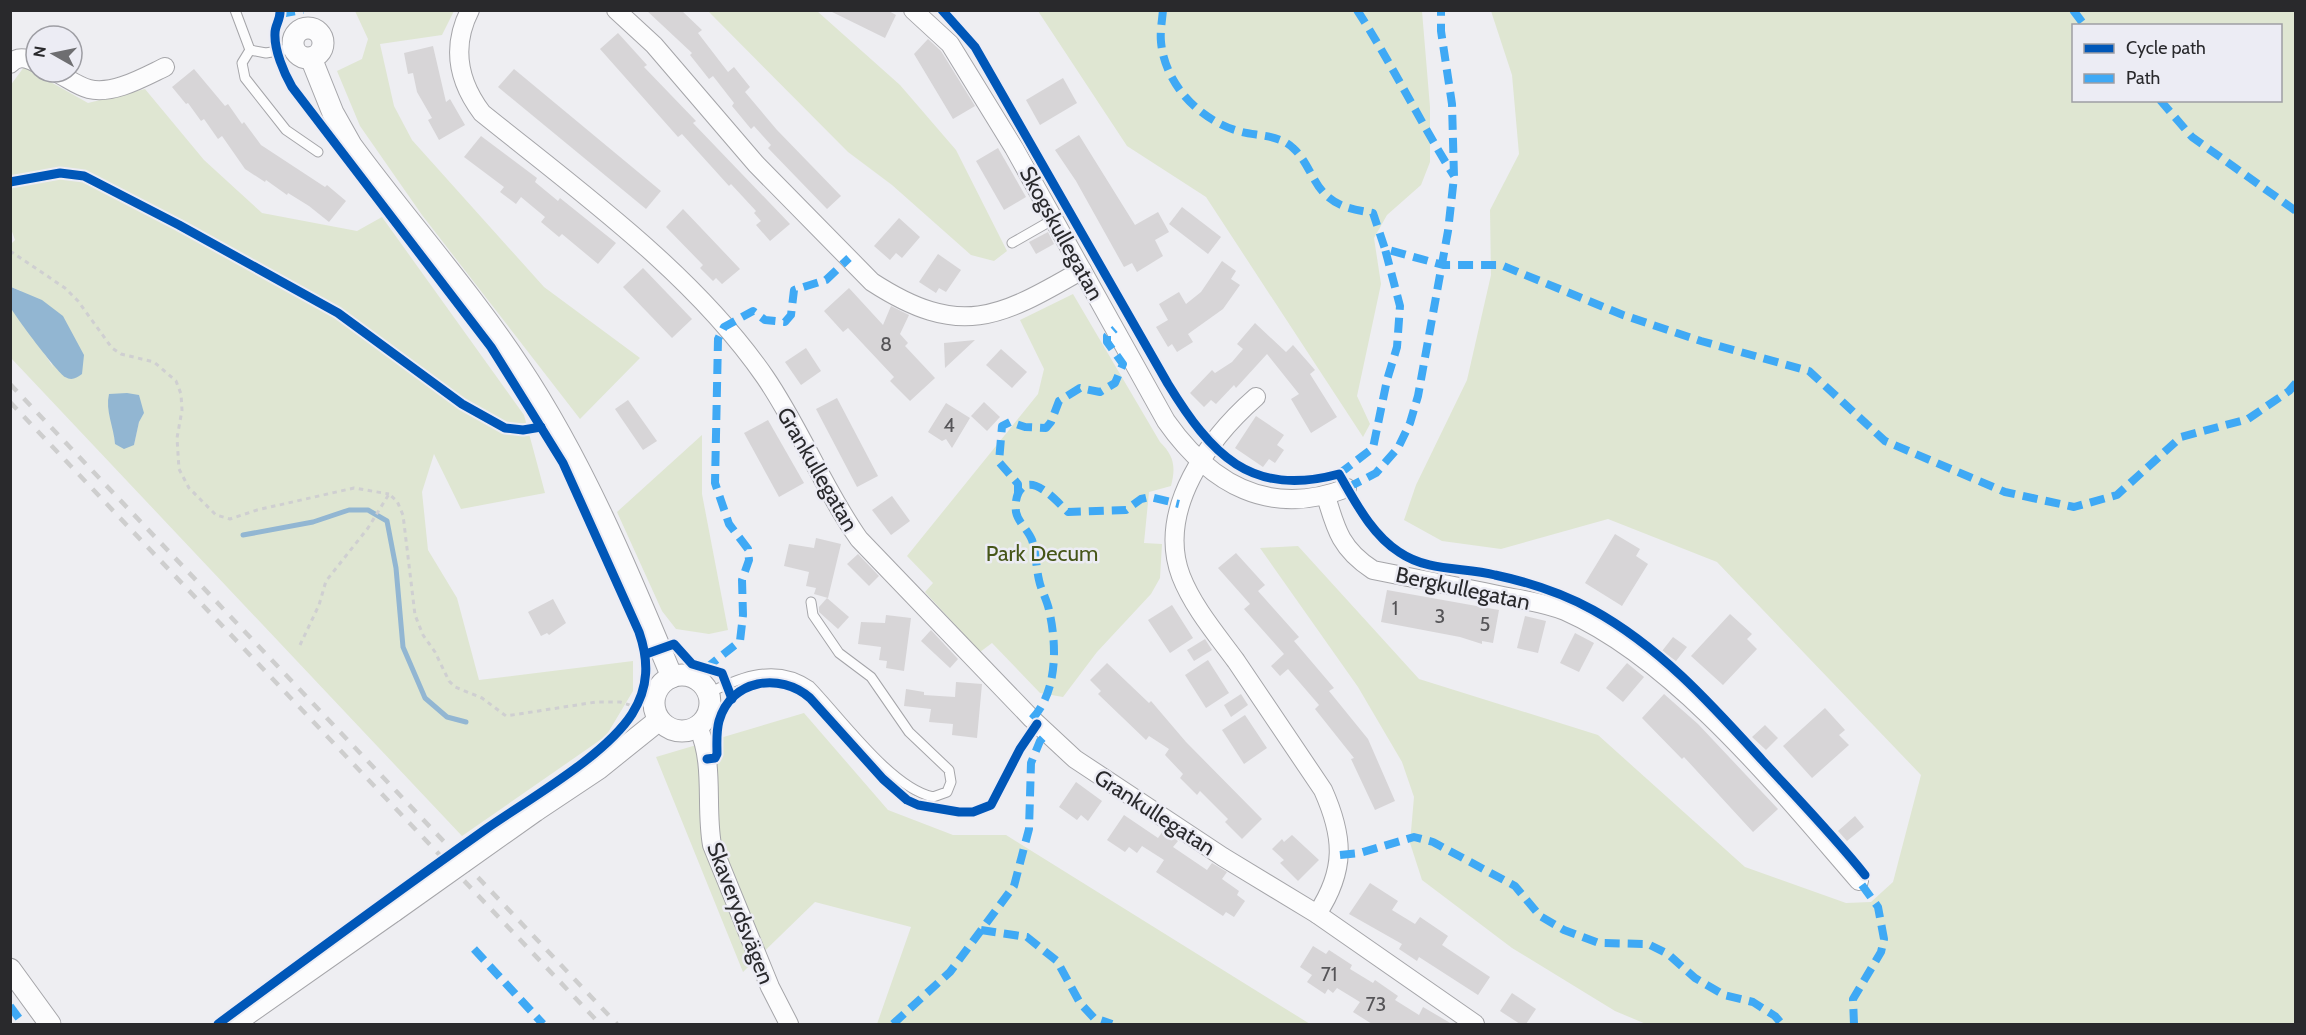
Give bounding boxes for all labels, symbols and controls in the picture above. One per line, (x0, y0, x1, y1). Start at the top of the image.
north arrow (24, 24, 84, 84)
legend (2072, 24, 2282, 102)
text: Cycle path (2126, 37, 2206, 59)
text: N (29, 45, 50, 59)
text: Path (2126, 67, 2160, 89)
street label: Skogskullegatan (1014, 162, 1109, 305)
house number: 8 (880, 332, 892, 356)
street label: Grankullegatan (771, 402, 864, 536)
house number: 4 (943, 413, 955, 437)
park label: Park Decum (986, 540, 1098, 567)
street label: Bergkullegatan (1393, 561, 1533, 616)
house number: 1 (1392, 596, 1398, 620)
house number: 3 (1435, 604, 1445, 628)
house number: 5 (1480, 612, 1490, 636)
street label: Grankullegatan (1089, 763, 1220, 862)
street label: Skaverydsvägen (701, 839, 780, 988)
house number: 71 (1321, 962, 1337, 986)
house number: 73 (1366, 992, 1386, 1016)

